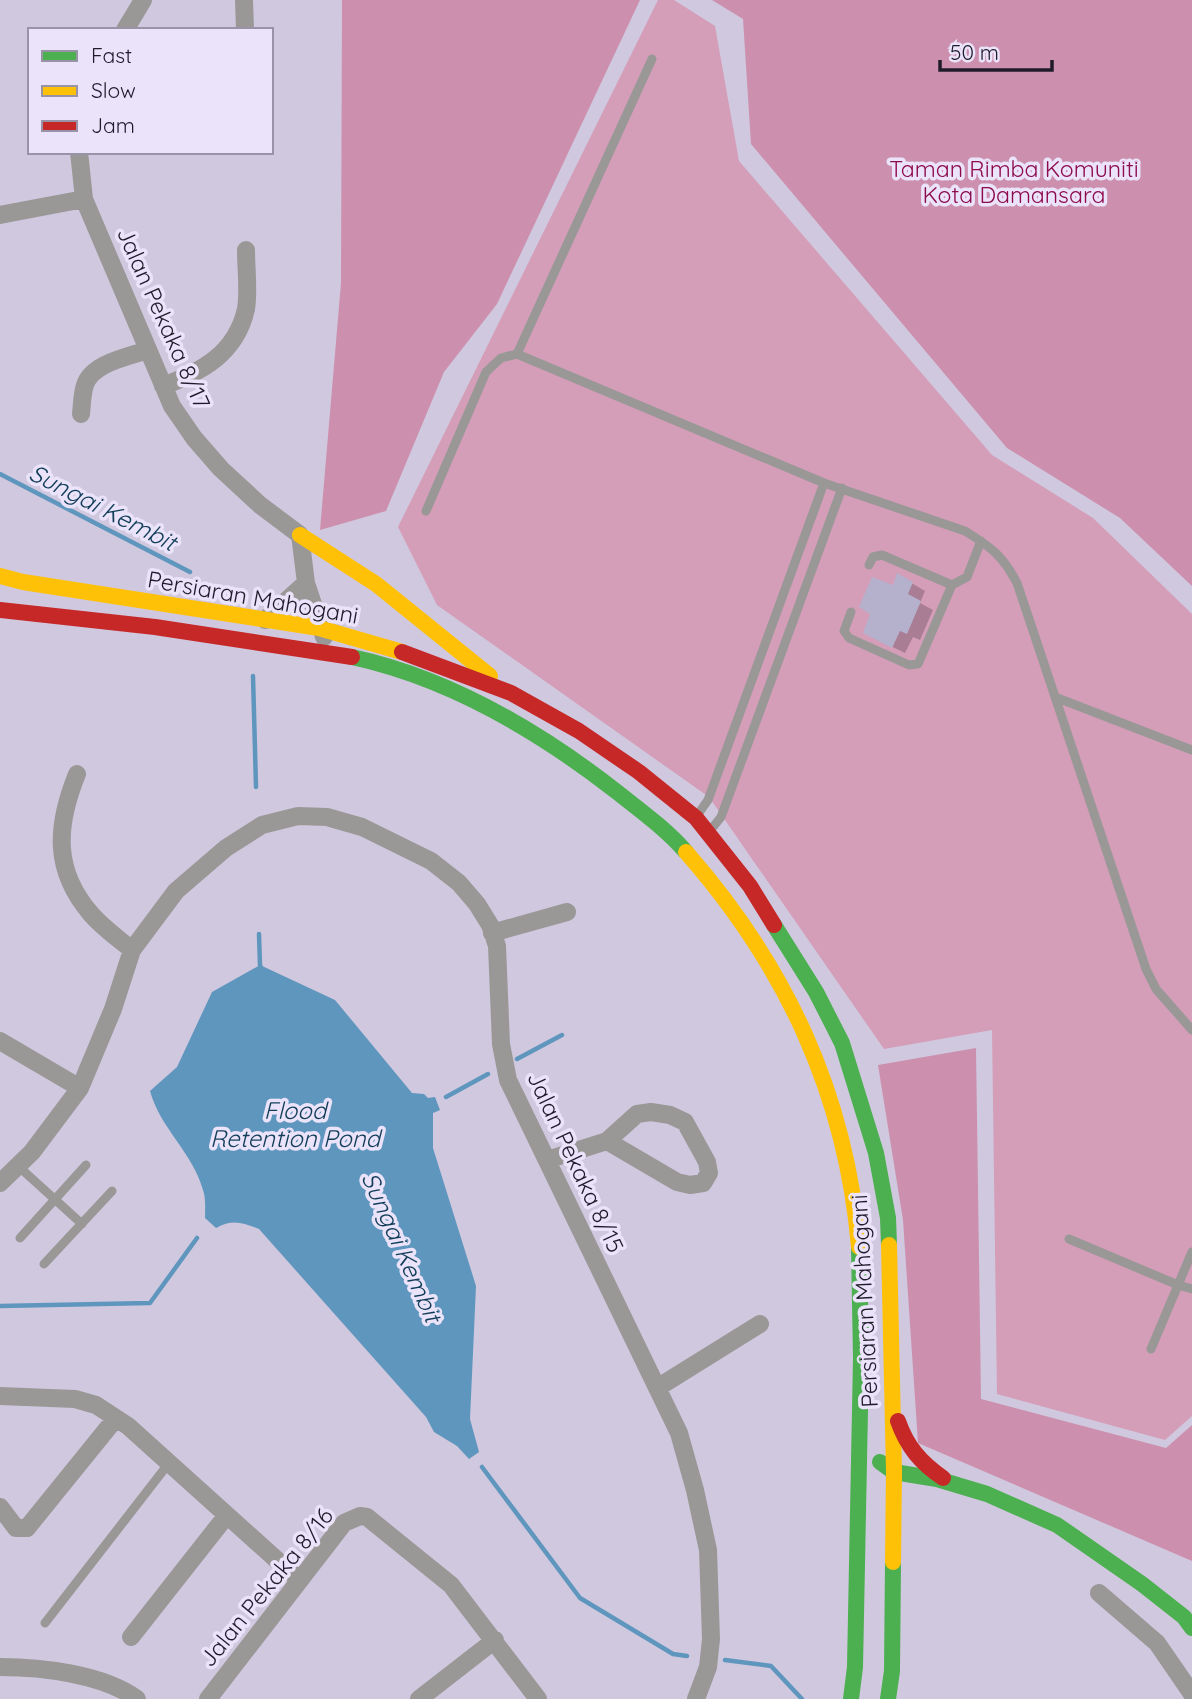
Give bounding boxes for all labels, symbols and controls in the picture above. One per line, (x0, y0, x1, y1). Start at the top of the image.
legend (28, 28, 273, 154)
scale bar (940, 28, 1052, 72)
text: 50 m (950, 39, 999, 65)
text: Fast (91, 42, 132, 68)
text: Slow (91, 77, 136, 103)
text: Jam (91, 112, 135, 138)
park label: Taman Rimba Komuniti Kota Damansara (889, 154, 1139, 209)
street label: Jalan Pekaka 8/17 (111, 223, 217, 413)
water label: Sungai Kembit (24, 457, 184, 558)
street label: Persiaran Mahogani (145, 564, 361, 630)
street label: Jalan Pekaka 8/15 (521, 1067, 631, 1257)
water label: Flood Retention Pond (210, 1095, 384, 1153)
water label: Sungai Kembit (356, 1167, 450, 1329)
street label: Persiaran Mahogani (844, 1194, 884, 1408)
street label: Jalan Pekaka 8/16 (193, 1502, 339, 1672)

